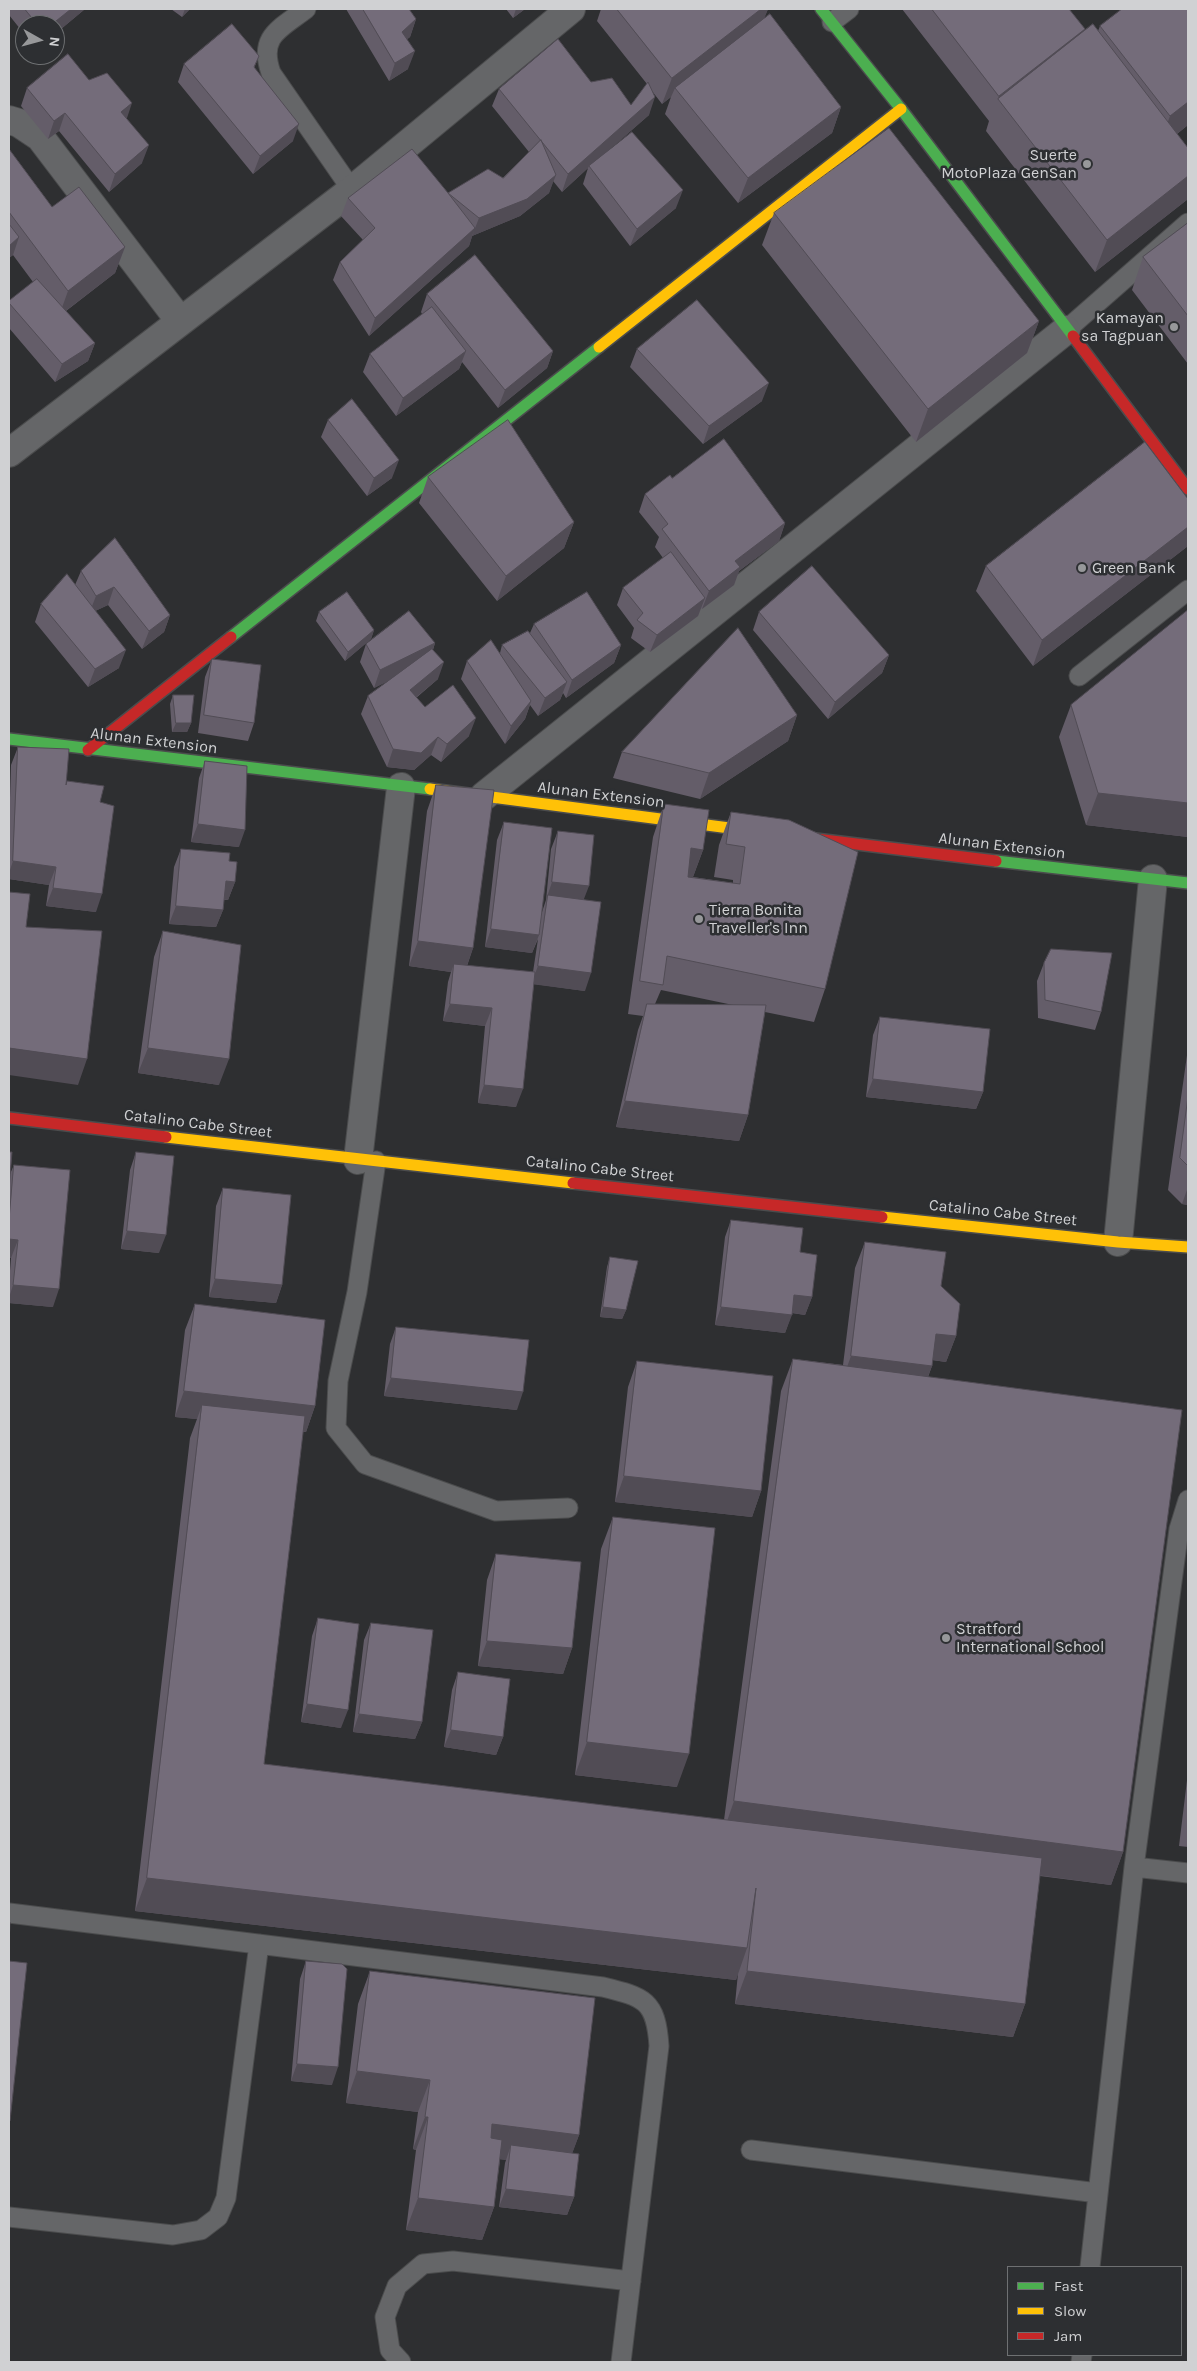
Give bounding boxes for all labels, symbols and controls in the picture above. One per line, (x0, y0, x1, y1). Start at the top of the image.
north arrow (15, 15, 65, 65)
text: N (45, 36, 63, 48)
place label: Suerte MotoPlaza GenSan (941, 145, 1077, 183)
marker: Suerte MotoPlaza GenSan (1081, 158, 1093, 170)
place label: Kamayan sa Tagpuan (1081, 308, 1164, 346)
marker: Kamayan sa Tagpuan (1168, 321, 1180, 333)
place label: Green Bank (1092, 558, 1175, 578)
marker: Green Bank (1076, 562, 1088, 574)
street label: Alunan Extension (89, 724, 219, 758)
street label: Alunan Extension (536, 778, 666, 812)
street label: Alunan Extension (937, 829, 1067, 863)
place label: Tierra Bonita Traveller's Inn (709, 900, 808, 938)
marker: Tierra Bonita Traveller's Inn (693, 913, 705, 925)
street label: Catalino Cabe Street (123, 1105, 273, 1143)
street label: Catalino Cabe Street (525, 1152, 675, 1186)
street label: Catalino Cabe Street (928, 1196, 1078, 1230)
place label: Stratford International School (956, 1619, 1104, 1657)
marker: Stratford International School (940, 1632, 952, 1644)
legend (1007, 2266, 1182, 2356)
text: Fast (1054, 2277, 1083, 2295)
text: Slow (1054, 2302, 1086, 2320)
text: Jam (1054, 2327, 1082, 2345)

